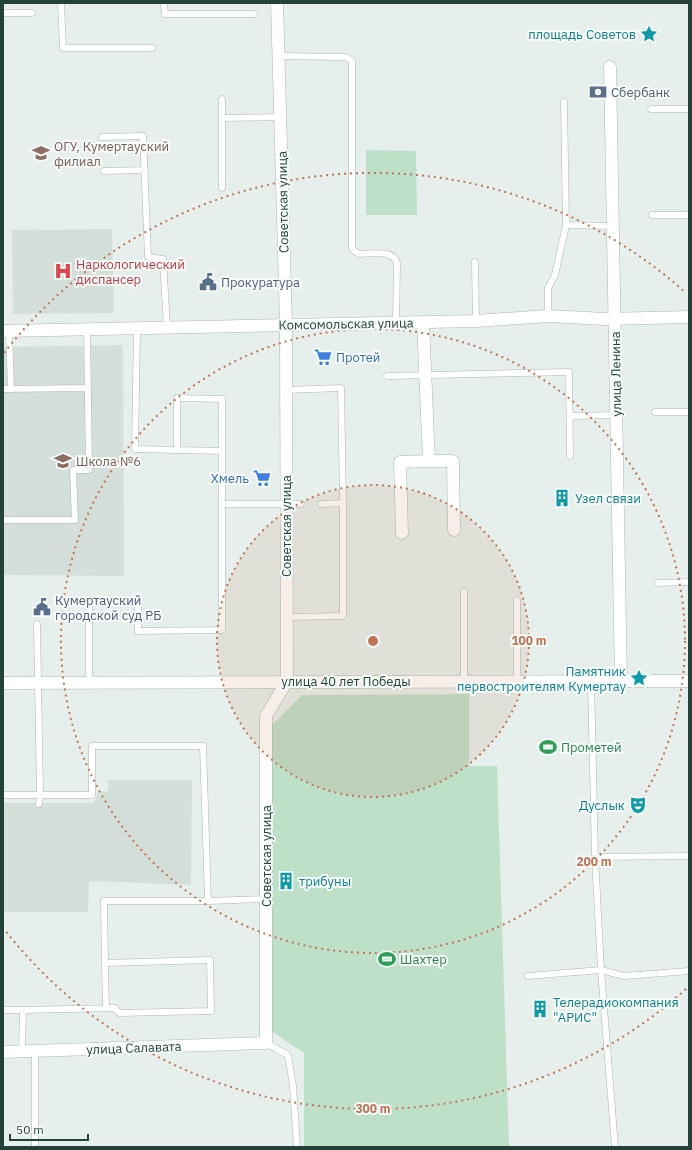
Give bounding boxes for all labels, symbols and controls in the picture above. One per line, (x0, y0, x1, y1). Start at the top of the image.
place icon: площадь Советов (639, 24, 659, 44)
place label: площадь Советов (528, 26, 636, 43)
bank icon: Сбербанк (588, 82, 608, 102)
place label: Сбербанк (611, 84, 670, 101)
place label: ОГУ, Кумертауский филиал (54, 138, 169, 170)
school or university icon: ОГУ, Кумертауский филиал (31, 143, 51, 163)
street label: Советская улица (274, 151, 292, 253)
place label: Наркологический диспансер (76, 256, 185, 288)
hospital icon: Наркологический диспансер (53, 261, 73, 281)
public building icon: Прокуратура (198, 272, 218, 292)
place label: Прокуратура (221, 274, 300, 291)
street label: Комсомольская улица (278, 314, 414, 334)
street label: улица Ленина (607, 331, 625, 417)
supermarket icon: Протей (313, 347, 333, 367)
place label: Протей (336, 349, 380, 366)
school or university icon: Школа №6 (53, 451, 73, 471)
place label: Школа №6 (76, 453, 141, 470)
supermarket icon: Хмель (252, 468, 272, 488)
place label: Хмель (211, 470, 249, 487)
street label: Советская улица (278, 475, 295, 577)
building icon: Узел связи (552, 488, 572, 508)
place label: Узел связи (575, 490, 641, 507)
place label: Кумертауский городской суд РБ (55, 592, 161, 624)
public building icon: Кумертауский городской суд РБ (32, 597, 52, 617)
text: 100 m (511, 633, 547, 648)
centre of rings (366, 634, 380, 648)
place label: Памятник первостроителям Кумертау (457, 663, 627, 695)
place icon: Памятник первостроителям Кумертау (629, 668, 649, 688)
street label: улица 40 лет Победы (281, 673, 411, 690)
sports icon: Прометей (538, 737, 558, 757)
place label: Прометей (561, 739, 622, 756)
theatre icon: Дуслык (628, 795, 648, 815)
place label: Дуслык (579, 797, 625, 814)
street label: Советская улица (258, 805, 275, 907)
text: 200 m (576, 854, 612, 869)
building icon: трибуны (276, 871, 296, 891)
place label: трибуны (299, 873, 351, 890)
sports icon: Шахтер (377, 949, 397, 969)
place label: Шахтер (400, 951, 447, 968)
place label: Телерадиокомпания "АРИС" (553, 994, 679, 1026)
building icon: Телерадиокомпания "АРИС" (530, 999, 550, 1019)
street label: улица Салавата (86, 1038, 182, 1058)
text: 300 m (355, 1101, 391, 1116)
scale bar (10, 1116, 88, 1142)
text: 50 m (16, 1122, 44, 1137)

